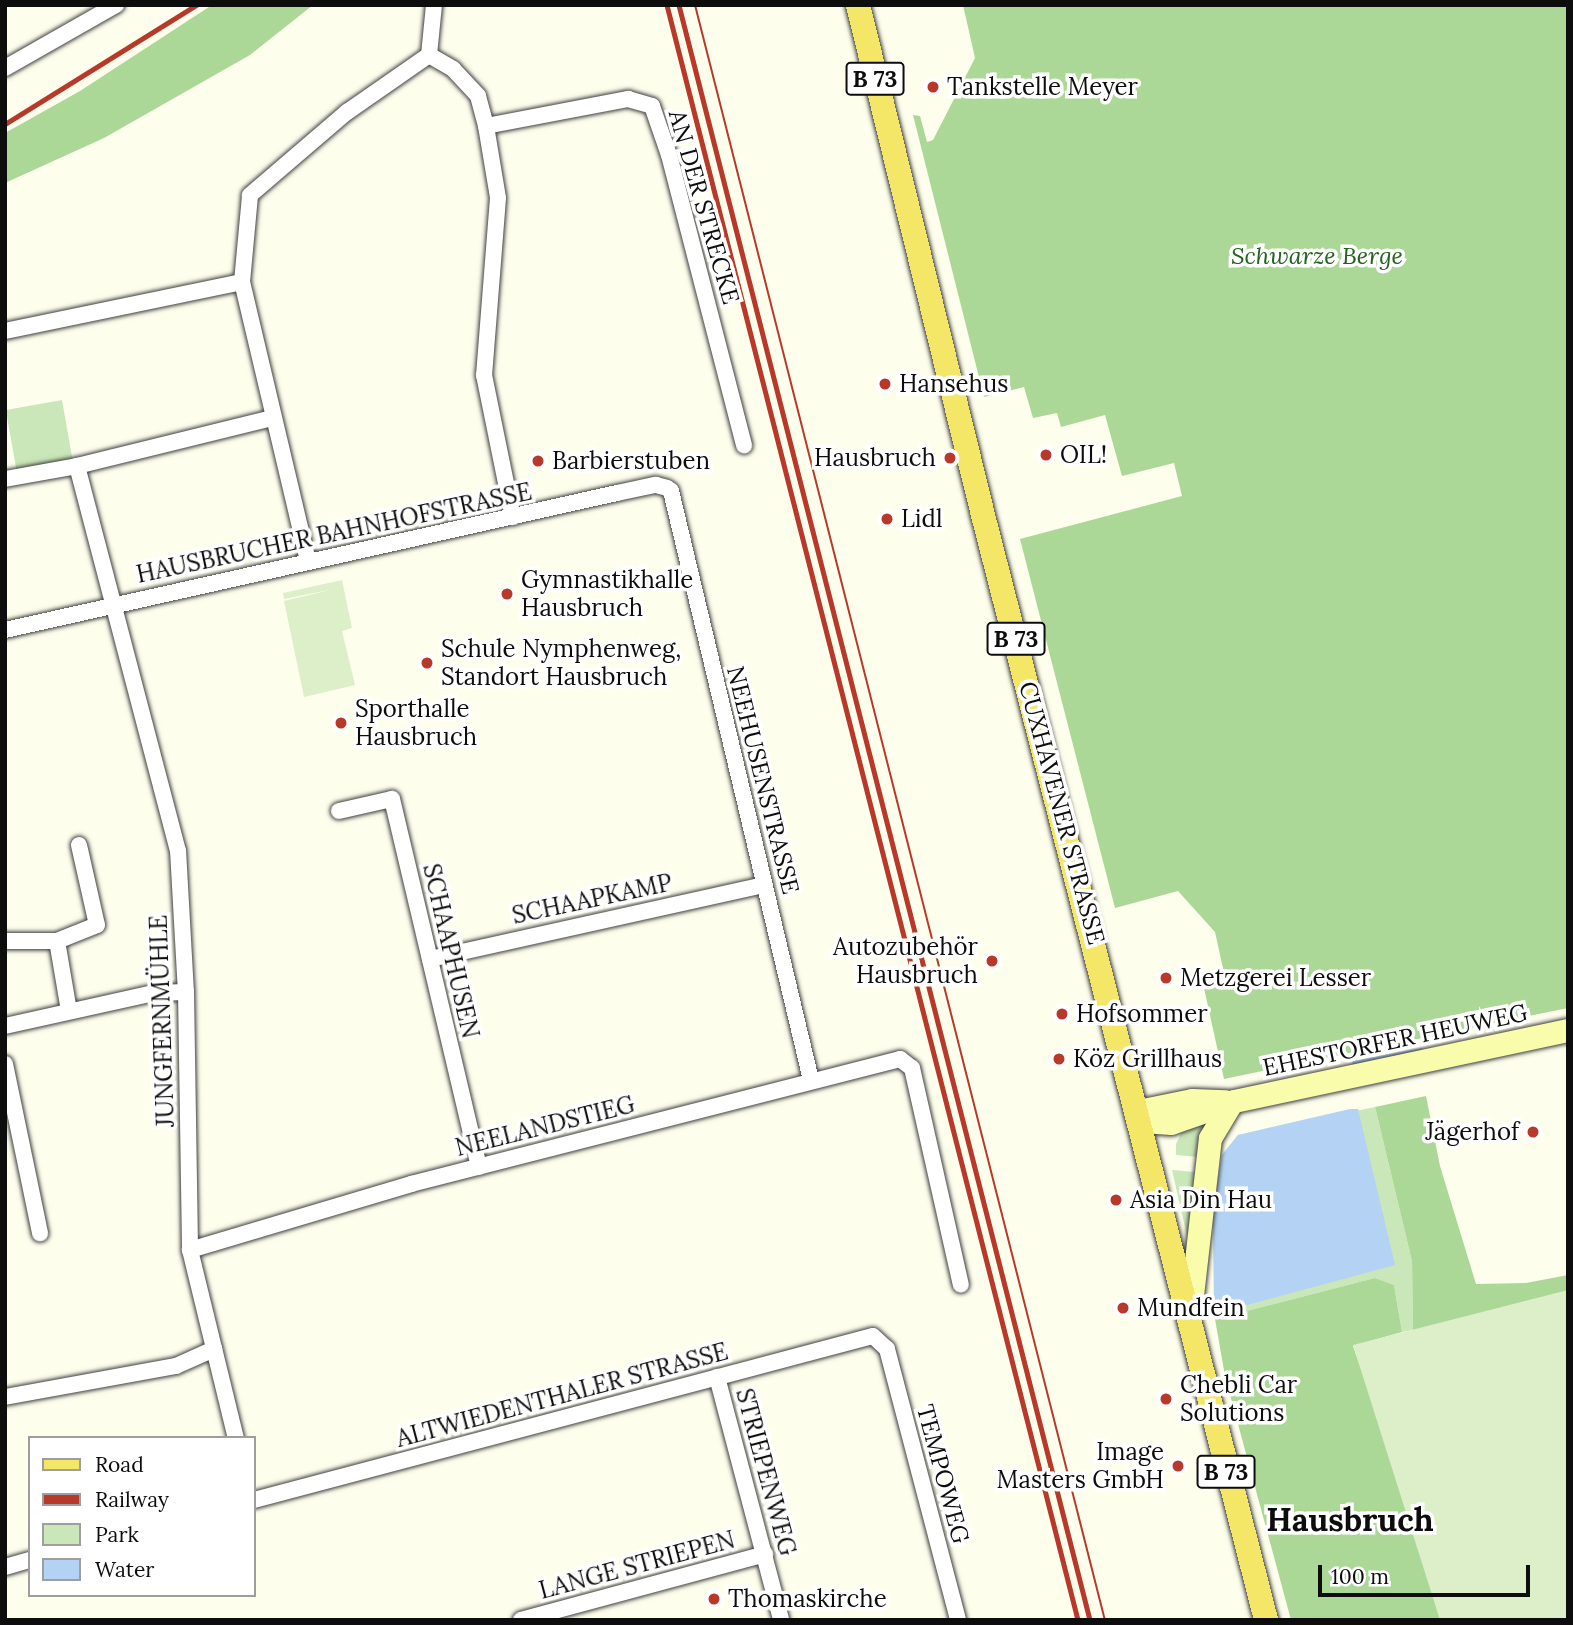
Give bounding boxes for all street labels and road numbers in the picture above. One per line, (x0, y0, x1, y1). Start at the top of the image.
road number: B 73 (845, 60, 905, 99)
street label: AN DER STRECKE (663, 107, 745, 307)
street label: HAUSBRUCHER BAHNHOFSTRASSE (134, 477, 534, 589)
road number: B 73 (986, 620, 1046, 659)
street label: NEEHUSENSTRASSE (721, 663, 805, 897)
street label: CUXHAVENER STRASSE (1013, 678, 1111, 948)
street label: SCHAAPHUSEN (417, 861, 485, 1041)
street label: SCHAAPKAMP (509, 868, 675, 930)
street label: JUNGFERNMÜHLE (144, 914, 180, 1128)
street label: EHESTORFER HEUWEG (1260, 998, 1530, 1082)
street label: NEELANDSTIEG (452, 1090, 638, 1162)
street label: ALTWIEDENTHALER STRASSE (393, 1337, 731, 1453)
street label: STRIEPENWEG (730, 1385, 802, 1559)
street label: TEMPOWEG (911, 1401, 975, 1547)
road number: B 73 (1196, 1452, 1256, 1492)
street label: LANGE STRIEPEN (536, 1525, 738, 1605)

